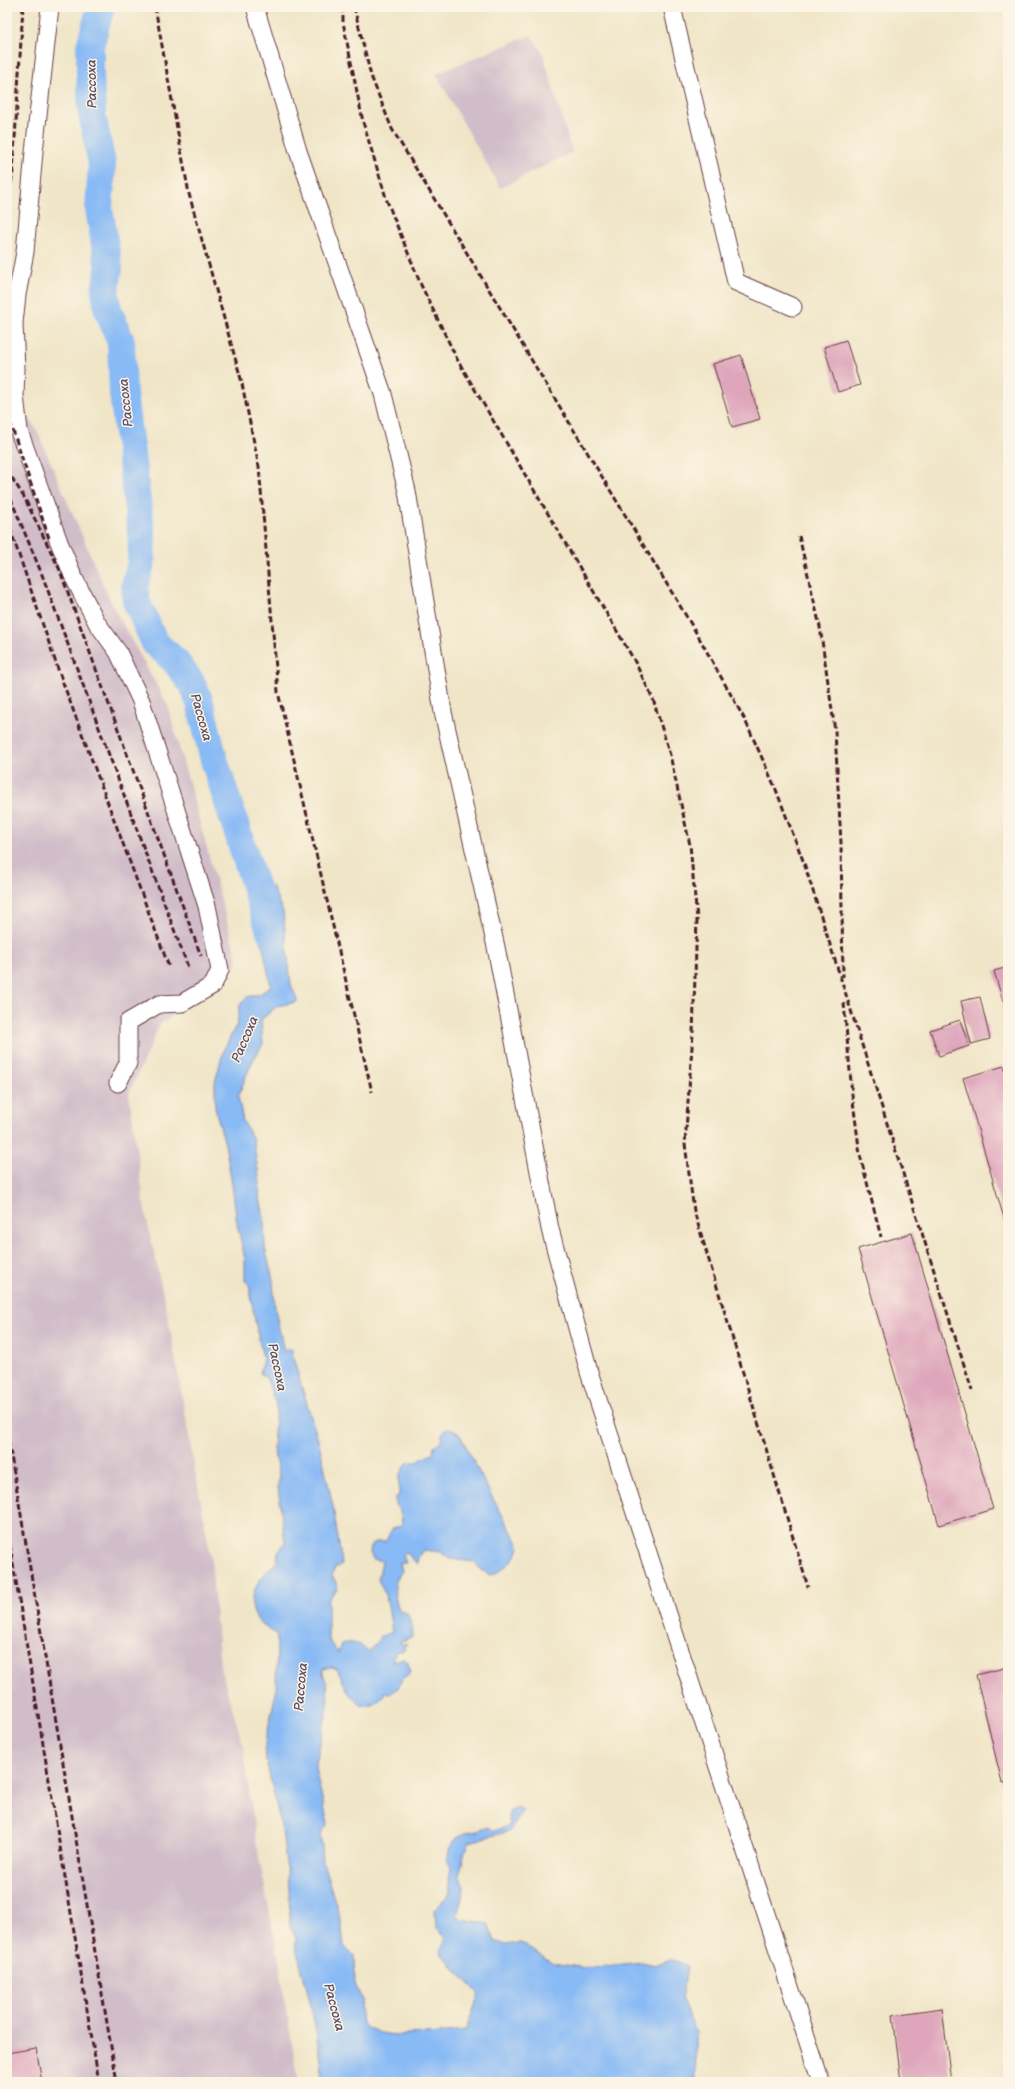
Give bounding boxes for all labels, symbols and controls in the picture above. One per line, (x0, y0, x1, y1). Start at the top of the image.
water label: Рассоха (84, 59, 100, 109)
water label: Рассоха (115, 377, 137, 428)
water label: Рассоха (187, 692, 216, 743)
water label: Рассоха (228, 1013, 262, 1065)
water label: Рассоха (264, 1342, 290, 1393)
water label: Рассоха (291, 1662, 311, 1712)
water label: Рассоха (320, 1982, 348, 2033)

